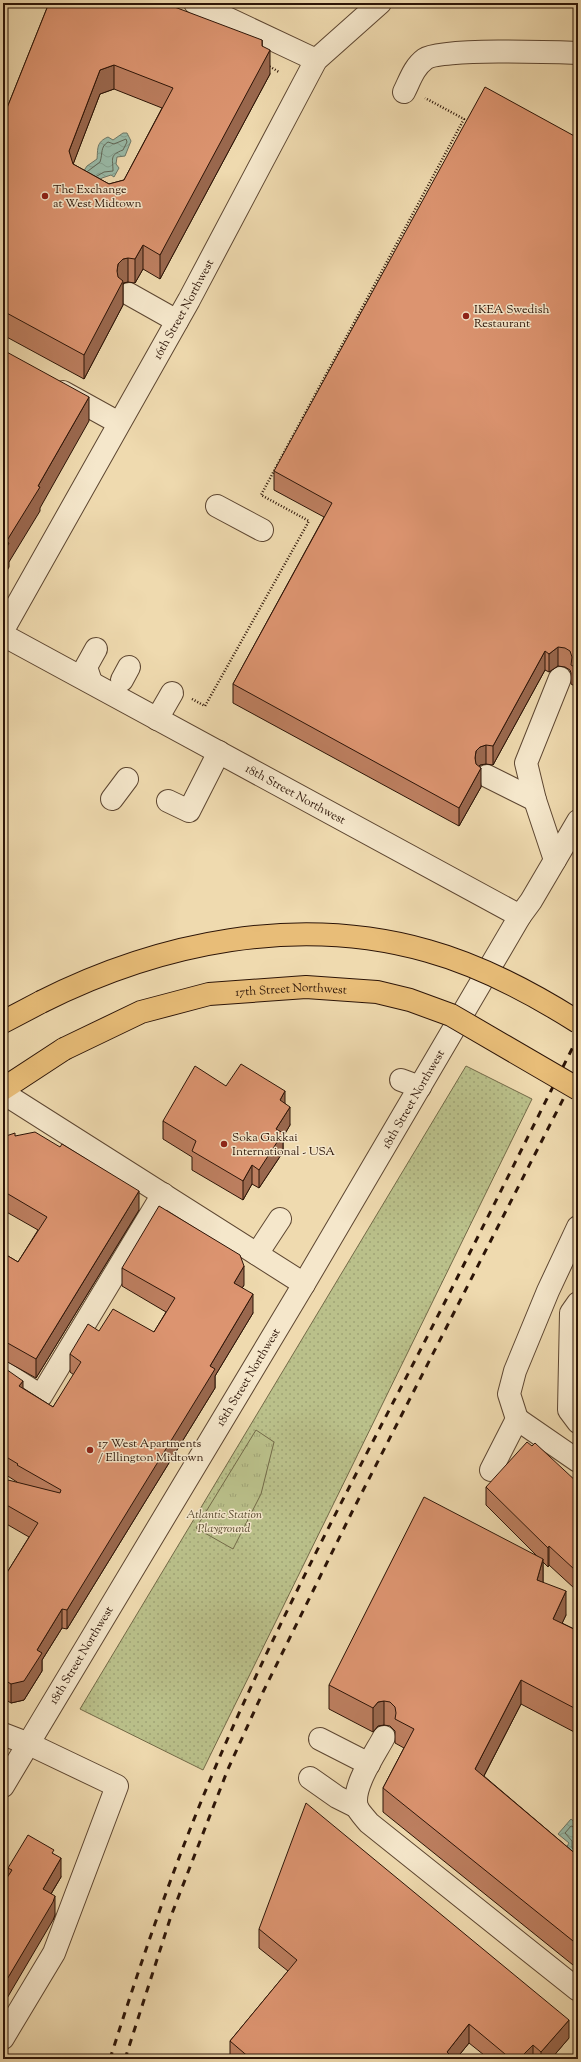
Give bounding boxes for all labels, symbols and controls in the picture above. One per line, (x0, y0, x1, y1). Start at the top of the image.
place label: The Exchange at West Midtown (53, 181, 142, 213)
marker: The Exchange at West Midtown (40, 191, 50, 201)
street label: 16th Street Northwest (149, 256, 219, 363)
place label: IKEA Swedish Restaurant (474, 301, 550, 333)
marker: IKEA Swedish Restaurant (461, 311, 471, 321)
street label: 18th Street Northwest (242, 760, 349, 830)
street label: 17th Street Northwest (235, 979, 347, 1002)
street label: 18th Street Northwest (378, 1047, 450, 1152)
place label: Soka Gakkai International - USA (232, 1129, 335, 1161)
marker: Soka Gakkai International - USA (219, 1139, 229, 1149)
street label: 18th Street Northwest (212, 1325, 285, 1430)
place label: 17 West Apartments / Ellington Midtown (98, 1435, 203, 1467)
marker: 17 West Apartments / Ellington Midtown (85, 1445, 95, 1455)
park label: Atlantic Station Playground (186, 1506, 263, 1538)
street label: 18th Street Northwest (45, 1603, 118, 1708)

